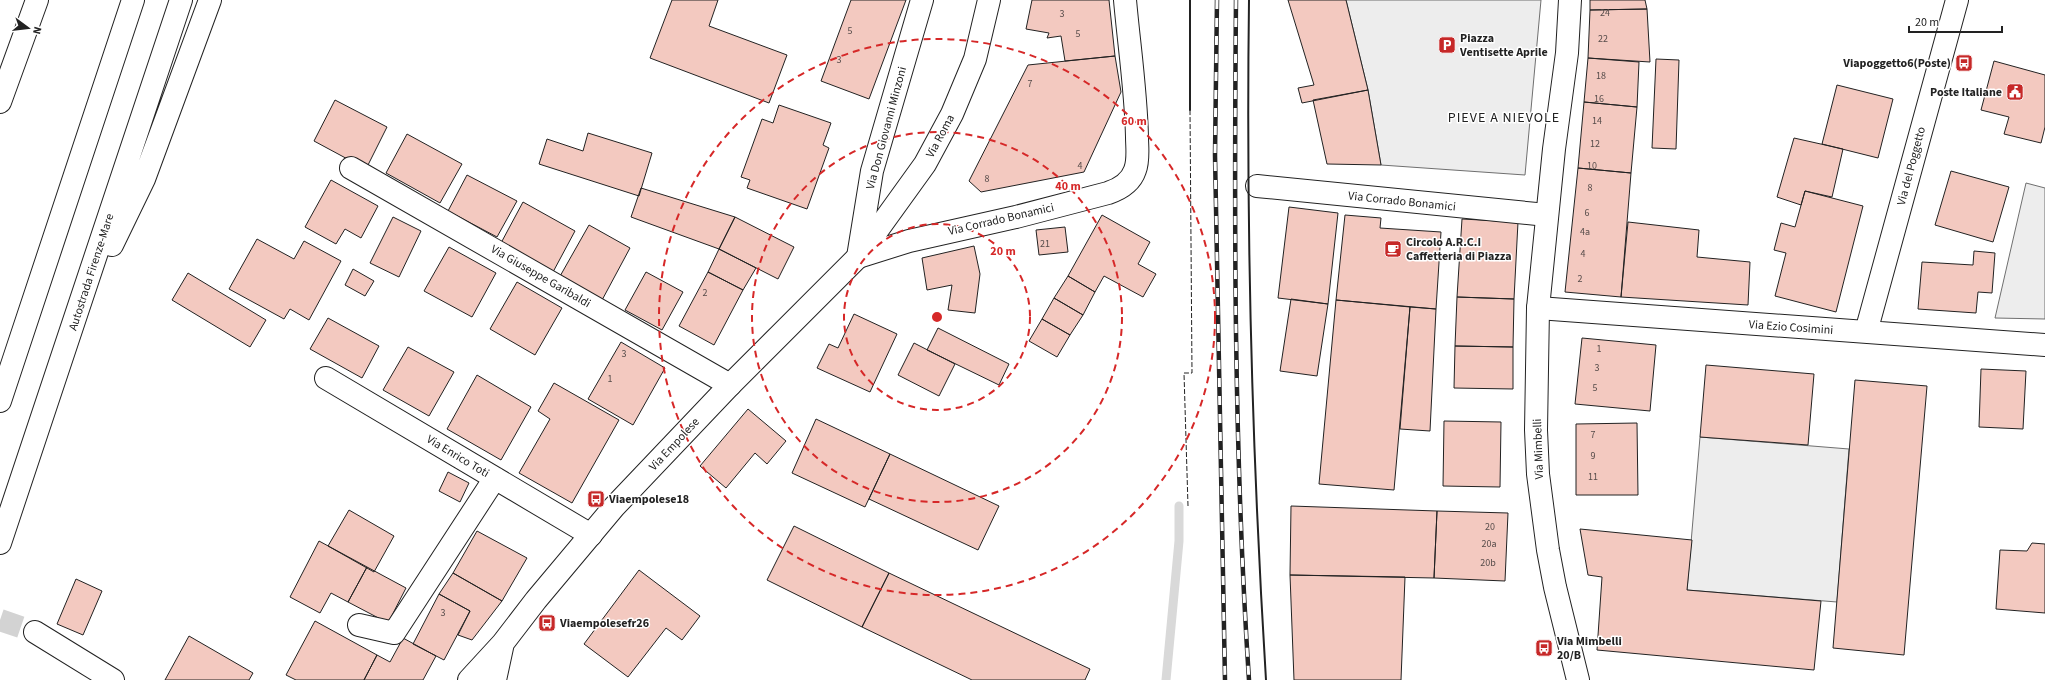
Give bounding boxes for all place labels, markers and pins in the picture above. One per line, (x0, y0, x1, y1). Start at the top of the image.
place label: Piazza Ventisette Aprile (1459, 30, 1548, 61)
parking icon: Piazza Ventisette Aprile (1437, 35, 1457, 55)
bus stop icon: Viapoggetto6(Poste) (1954, 53, 1974, 73)
place label: Viapoggetto6(Poste) (1842, 55, 1951, 72)
public building icon: Poste Italiane (2005, 82, 2025, 102)
place label: Poste Italiane (1930, 84, 2002, 101)
place label: Circolo A.R.C.I Caffetteria di Piazza (1406, 234, 1512, 265)
cafe icon: Circolo A.R.C.I Caffetteria di Piazza (1383, 239, 1403, 259)
centre of rings (930, 310, 944, 324)
bus stop icon: Viaempolese18 (586, 489, 606, 509)
place label: Viaempolese18 (608, 491, 689, 508)
bus stop icon: Viaempolesefr26 (537, 613, 557, 633)
place label: Viaempolesefr26 (559, 615, 649, 632)
place label: Via Mimbelli 20/B (1556, 633, 1622, 664)
bus stop icon: Via Mimbelli 20/B (1534, 638, 1554, 658)

